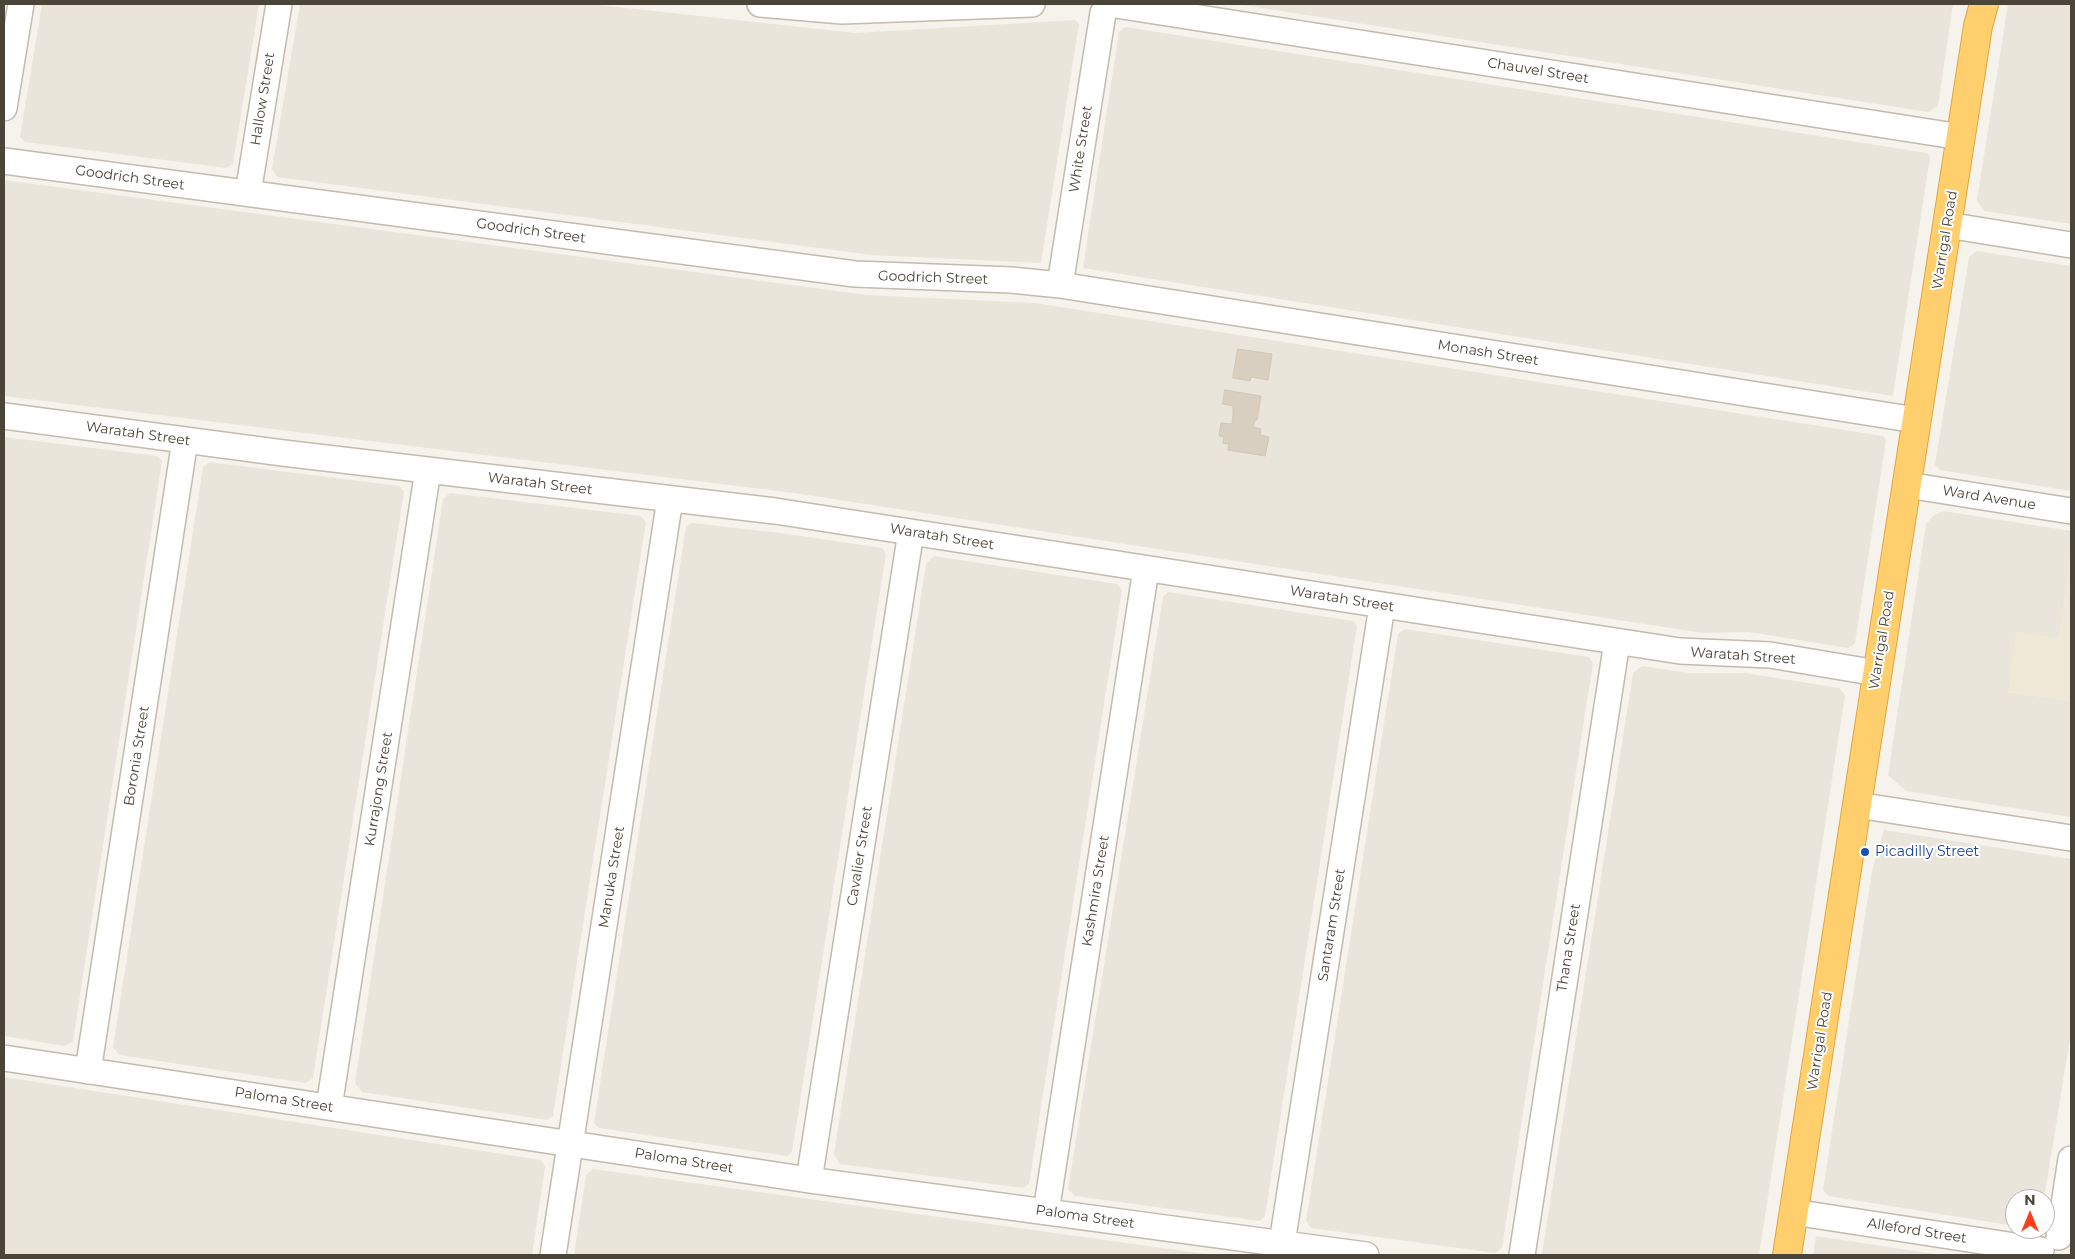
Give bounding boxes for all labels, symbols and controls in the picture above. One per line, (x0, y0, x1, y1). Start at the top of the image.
street label: Hallow Street (247, 51, 279, 147)
street label: Chauvel Street (1486, 55, 1590, 87)
street label: White Street (1066, 104, 1096, 194)
street label: Goodrich Street (74, 162, 186, 194)
street label: Warrigal Road (1929, 189, 1961, 291)
street label: Goodrich Street (475, 215, 587, 247)
street label: Goodrich Street (878, 268, 988, 288)
street label: Monash Street (1436, 337, 1540, 369)
street label: Waratah Street (85, 418, 191, 450)
street label: Waratah Street (487, 469, 593, 499)
street label: Ward Avenue (1941, 482, 2037, 514)
street label: Waratah Street (889, 520, 995, 554)
street label: Waratah Street (1289, 582, 1395, 616)
street label: Warrigal Road (1866, 589, 1898, 691)
street label: Waratah Street (1690, 644, 1796, 668)
street label: Boronia Street (121, 705, 153, 807)
street label: Kurrajong Street (362, 731, 396, 847)
street label: Cavalier Street (844, 805, 876, 907)
street label: Manuka Street (596, 825, 628, 929)
street label: Kashmira Street (1079, 834, 1113, 948)
place label: Picadilly Street (1875, 844, 1979, 860)
marker: Picadilly Street (1859, 846, 1871, 858)
street label: Santaram Street (1315, 867, 1349, 983)
street label: Thana Street (1554, 902, 1584, 994)
street label: Warrigal Road (1804, 990, 1836, 1092)
street label: Paloma Street (233, 1084, 335, 1116)
street label: Paloma Street (633, 1145, 735, 1177)
north arrow (2005, 1189, 2055, 1239)
text: N (2024, 1191, 2036, 1209)
street label: Paloma Street (1034, 1202, 1136, 1232)
street label: Alleford Street (1866, 1215, 1968, 1247)

